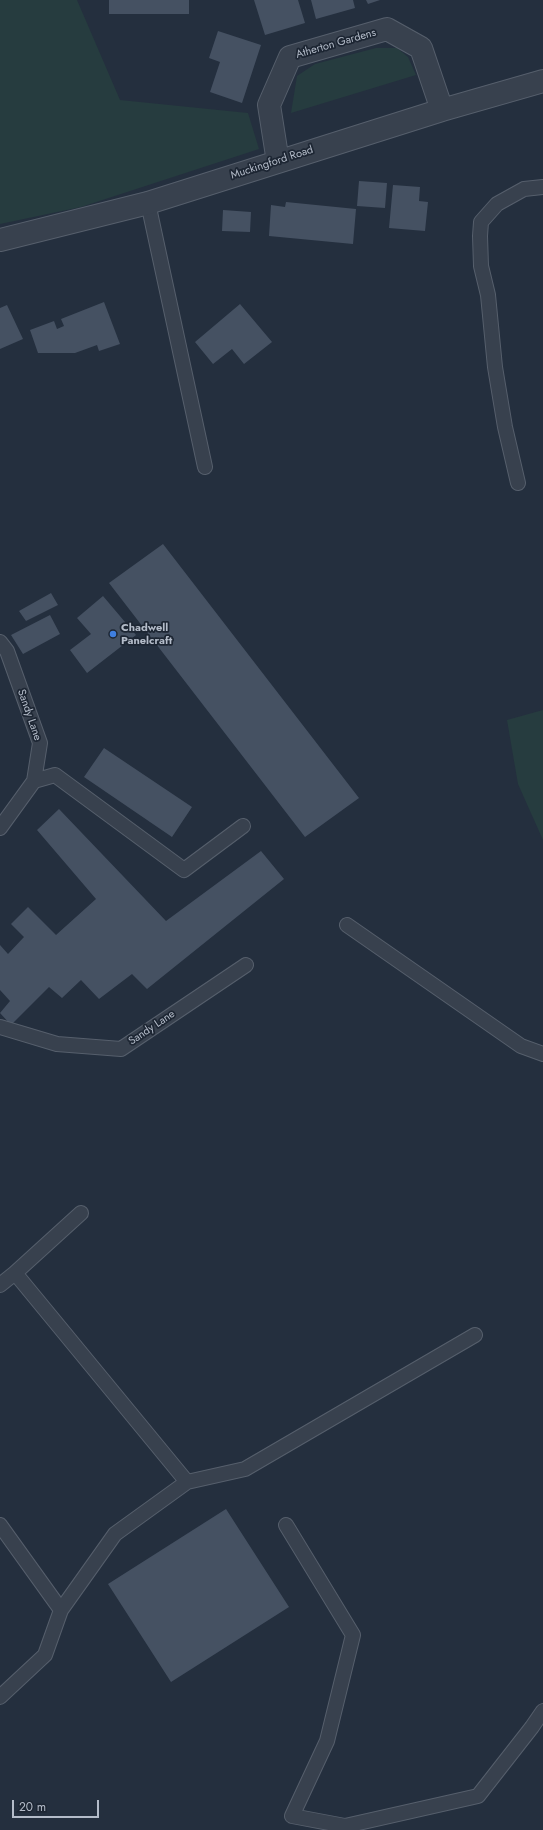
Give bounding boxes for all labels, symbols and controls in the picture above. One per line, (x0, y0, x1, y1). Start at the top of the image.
street label: Atherton Gardens (294, 26, 378, 62)
street label: Muckingford Road (229, 143, 315, 183)
place label: Chadwell Panelcraft (121, 621, 172, 647)
marker: Chadwell Panelcraft (108, 629, 118, 639)
street label: Sandy Lane (14, 688, 44, 742)
street label: Sandy Lane (126, 1008, 178, 1048)
scale bar (14, 1792, 101, 1818)
text: 20 m (19, 1798, 46, 1816)

